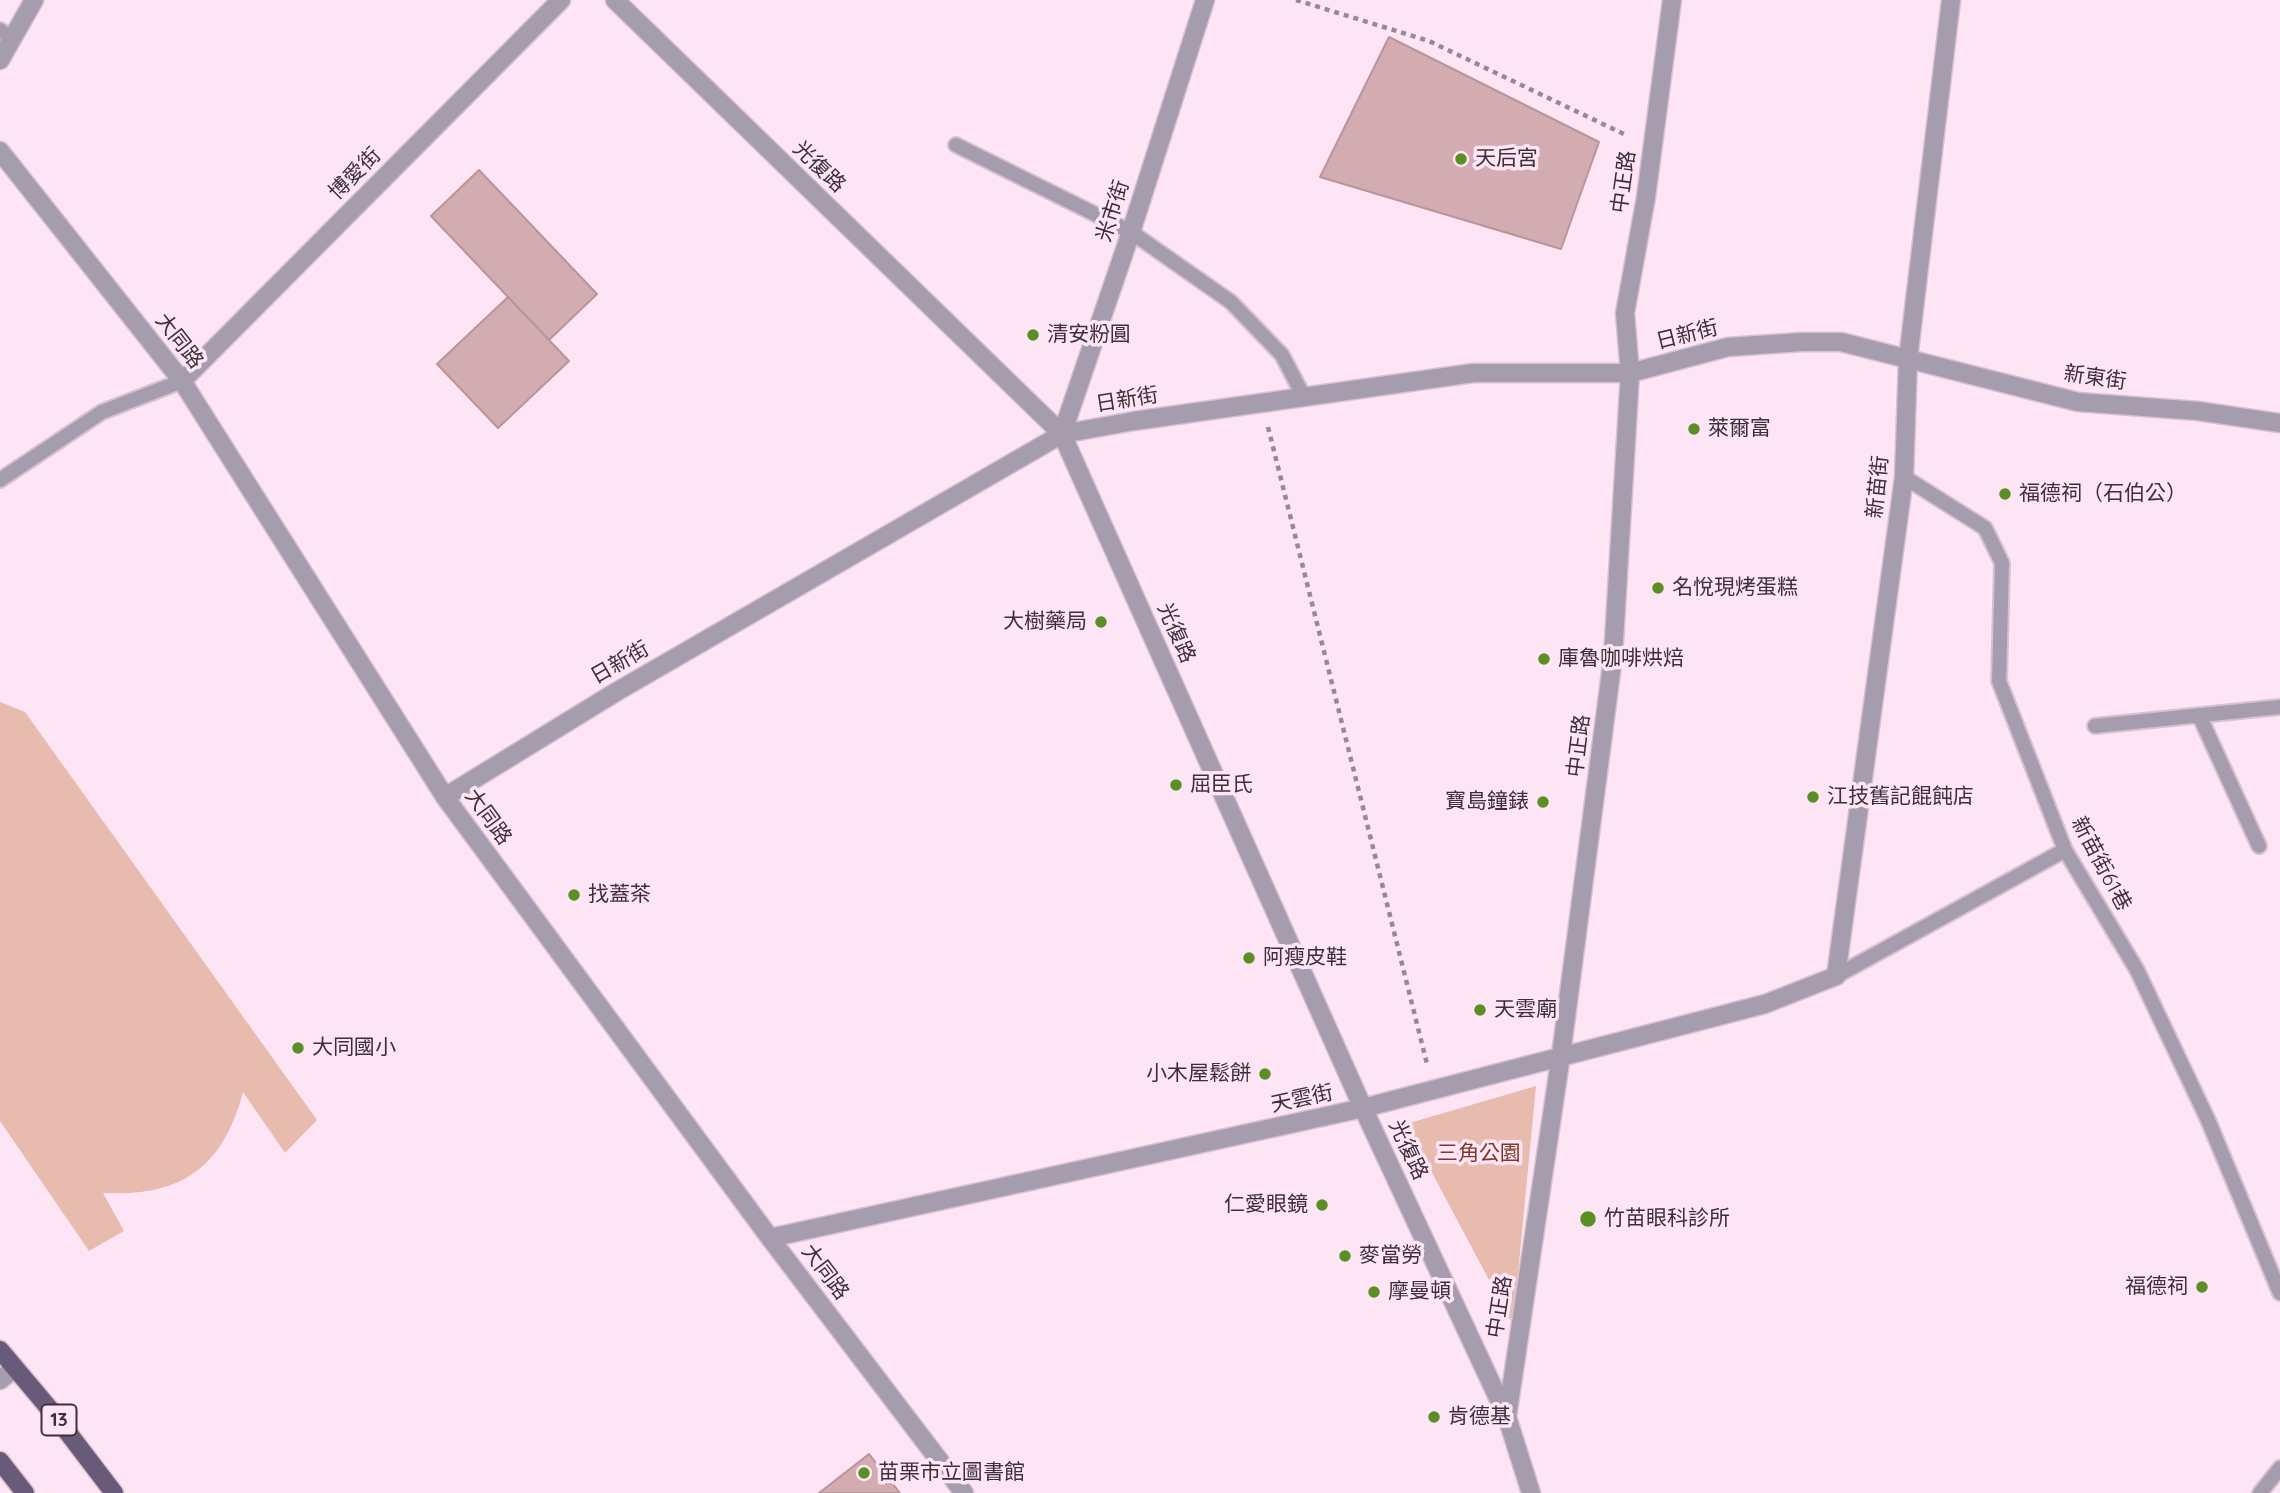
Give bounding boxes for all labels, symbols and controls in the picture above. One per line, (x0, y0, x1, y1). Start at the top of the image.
street label: 光復路 (788, 136, 850, 198)
street label: 博愛街 (324, 143, 386, 205)
place label: 天后宮 (1475, 146, 1538, 172)
street label: 中正路 (1607, 149, 1641, 215)
marker: 天后宮 (1453, 151, 1469, 167)
street label: 米市街 (1091, 177, 1135, 245)
street label: 大同路 (150, 308, 208, 374)
street label: 日新街 (1653, 315, 1721, 355)
place label: 清安粉圓 (1047, 322, 1131, 348)
marker: 清安粉圓 (1025, 327, 1041, 343)
street label: 新東街 (2062, 361, 2128, 395)
street label: 日新街 (1094, 383, 1160, 417)
place label: 萊爾富 (1708, 416, 1771, 442)
marker: 萊爾富 (1686, 421, 1702, 437)
street label: 新苗街 (1862, 454, 1894, 520)
place label: 福德祠（石伯公） (2019, 481, 2187, 507)
marker: 福德祠（石伯公） (1997, 486, 2013, 502)
place label: 名悅現烤蛋糕 (1672, 575, 1798, 601)
marker: 名悅現烤蛋糕 (1650, 580, 1666, 596)
street label: 光復路 (1152, 599, 1200, 667)
place label: 大樹藥局 (1003, 609, 1087, 635)
marker: 大樹藥局 (1093, 614, 1109, 630)
street label: 日新街 (586, 636, 654, 690)
place label: 庫魯咖啡烘焙 (1558, 646, 1684, 672)
marker: 庫魯咖啡烘焙 (1536, 651, 1552, 667)
street label: 中正路 (1563, 713, 1595, 779)
place label: 屈臣氏 (1190, 772, 1253, 798)
marker: 屈臣氏 (1168, 777, 1184, 793)
street label: 大同路 (459, 784, 517, 850)
place label: 江技舊記餛飩店 (1827, 784, 1974, 810)
place label: 寶島鐘錶 (1445, 789, 1529, 815)
marker: 江技舊記餛飩店 (1805, 789, 1821, 805)
marker: 寶島鐘錶 (1535, 794, 1551, 810)
street label: 新苗街61巷 (2066, 813, 2136, 915)
place label: 找蓋茶 (588, 882, 651, 908)
marker: 找蓋茶 (566, 887, 582, 903)
place label: 阿瘦皮鞋 (1263, 945, 1347, 971)
marker: 阿瘦皮鞋 (1241, 950, 1257, 966)
place label: 天雲廟 (1494, 997, 1557, 1023)
marker: 天雲廟 (1472, 1002, 1488, 1018)
place label: 大同國小 (312, 1035, 396, 1061)
marker: 大同國小 (290, 1040, 306, 1056)
place label: 小木屋鬆餅 (1146, 1061, 1251, 1087)
marker: 小木屋鬆餅 (1257, 1066, 1273, 1082)
street label: 天雲街 (1269, 1080, 1335, 1118)
street label: 光復路 (1383, 1116, 1433, 1184)
park label: 三角公園 (1437, 1141, 1521, 1167)
place label: 仁愛眼鏡 (1224, 1192, 1308, 1218)
marker: 仁愛眼鏡 (1314, 1197, 1330, 1213)
place label: 竹苗眼科診所 (1604, 1206, 1730, 1232)
marker: 竹苗眼科診所 (1578, 1209, 1598, 1229)
street label: 大同路 (796, 1239, 854, 1305)
place label: 麥當勞 (1359, 1243, 1422, 1269)
marker: 麥當勞 (1337, 1248, 1353, 1264)
street label: 中正路 (1483, 1274, 1517, 1340)
place label: 福德祠 (2125, 1274, 2188, 1300)
place label: 摩曼頓 (1388, 1279, 1451, 1305)
marker: 福德祠 (2194, 1279, 2210, 1295)
marker: 摩曼頓 (1366, 1284, 1382, 1300)
road number: 13 (42, 1404, 76, 1436)
place label: 肯德基 (1448, 1404, 1511, 1430)
marker: 肯德基 (1426, 1409, 1442, 1425)
place label: 苗栗市立圖書館 (878, 1460, 1025, 1486)
marker: 苗栗市立圖書館 (856, 1465, 872, 1481)

